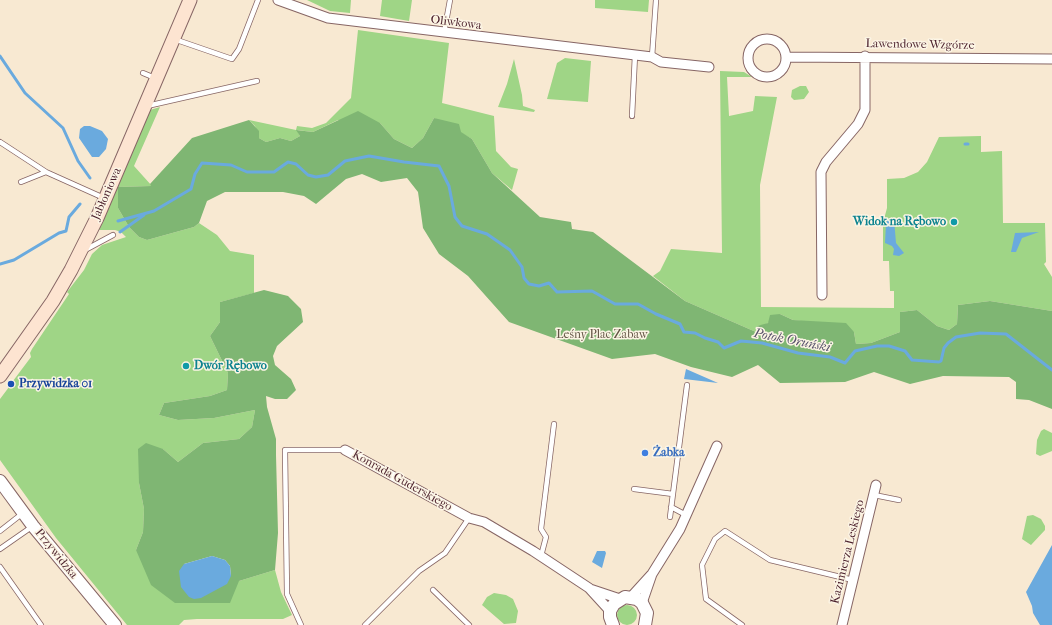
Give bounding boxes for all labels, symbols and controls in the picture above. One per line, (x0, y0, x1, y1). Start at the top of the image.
street label: Oliwkowa (430, 13, 482, 33)
street label: Lawendowe Wzgórze (865, 37, 975, 53)
street label: Jabłoniowa (89, 166, 125, 222)
place label: Widok na Rębowo (853, 215, 946, 229)
marker: Widok na Rębowo (949, 217, 959, 227)
water label: Potok Oruński (752, 326, 832, 356)
park label: Leśny Plac Zabaw (556, 328, 648, 342)
place label: Dwór Rębowo (194, 359, 267, 373)
marker: Dwór Rębowo (181, 361, 191, 371)
place label: Przywidzka 01 (19, 377, 92, 391)
marker: Przywidzka 01 (6, 379, 16, 389)
place label: Żabka (653, 446, 685, 460)
street label: Konrada Guderskiego (349, 448, 455, 514)
marker: Żabka (640, 448, 650, 458)
street label: Kazimierza Leskiego (828, 498, 868, 606)
street label: Przywidzka (32, 526, 80, 582)

